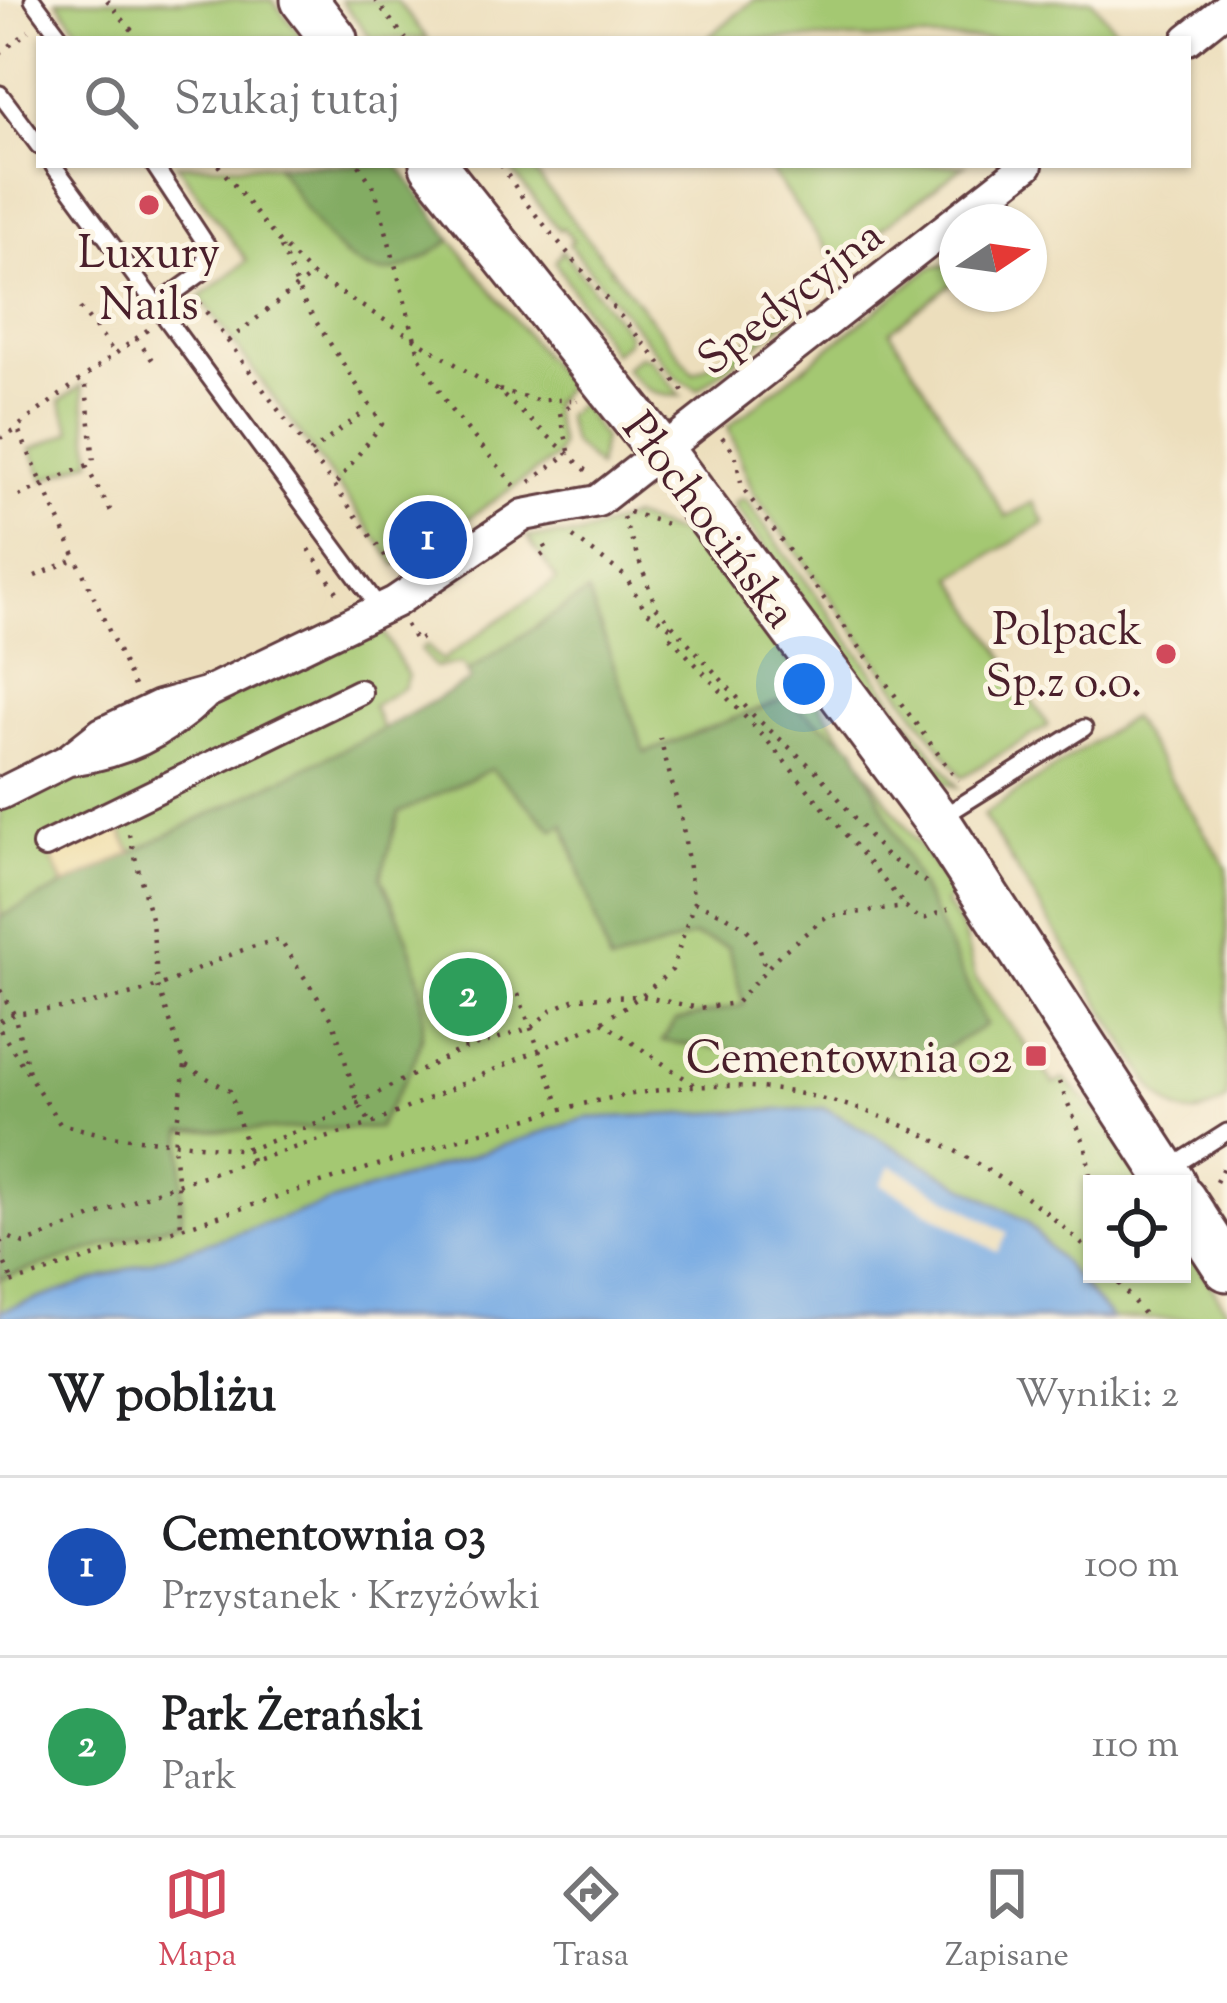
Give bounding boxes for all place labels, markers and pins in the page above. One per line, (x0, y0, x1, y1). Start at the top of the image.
marker: Luxury Nails (136, 192, 162, 218)
place label: Luxury Nails (78, 224, 220, 341)
pin: 1 (389, 495, 467, 585)
place label: Polpack Sp.z o.o. (985, 601, 1142, 718)
marker: Polpack Sp.z o.o. (1153, 641, 1179, 667)
pin: 2 (429, 952, 507, 1042)
place label: Cementownia 02 (686, 1029, 1012, 1094)
marker: Cementownia 02 (1023, 1043, 1049, 1069)

